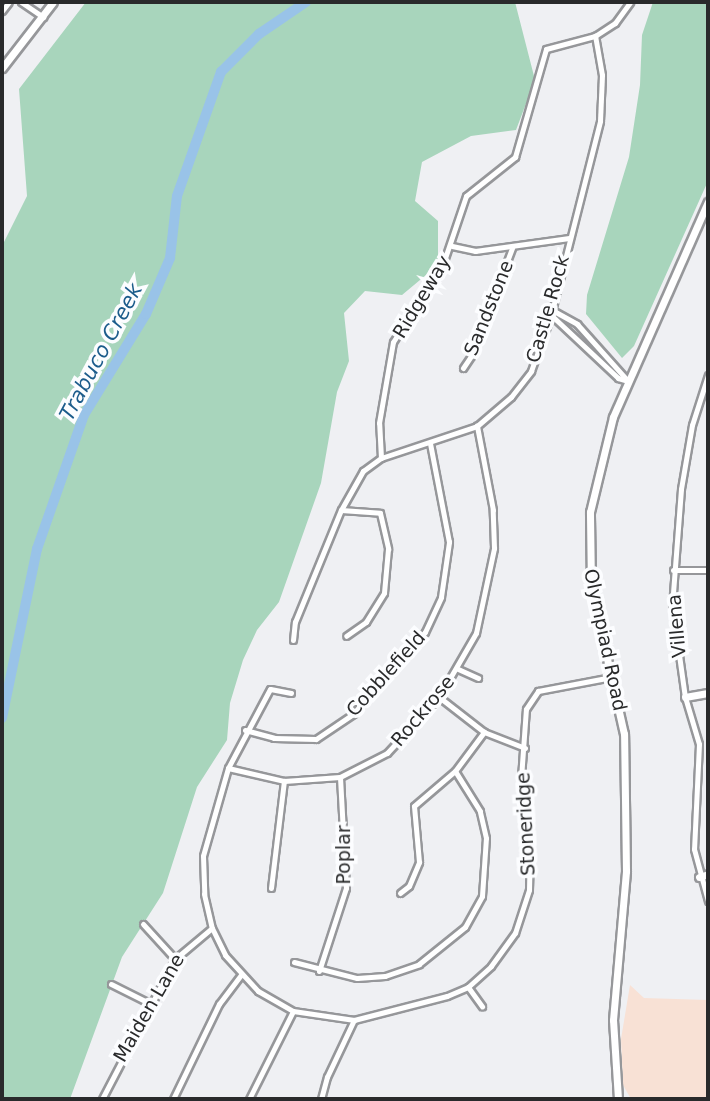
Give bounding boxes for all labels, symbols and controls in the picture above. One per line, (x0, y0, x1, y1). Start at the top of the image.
street label: Ridgeway (388, 251, 456, 343)
street label: Castle Rock (522, 253, 574, 365)
street label: Sandstone (460, 257, 518, 359)
water label: Trabuco Creek (54, 279, 148, 425)
street label: Olympiad Road (579, 567, 631, 713)
street label: Villena (663, 593, 691, 659)
street label: Cobblefield (342, 627, 430, 721)
street label: Rockrose (387, 671, 459, 751)
street label: Stoneridge (512, 772, 540, 876)
street label: Poplar (333, 825, 355, 885)
street label: Maiden Lane (109, 950, 189, 1066)

